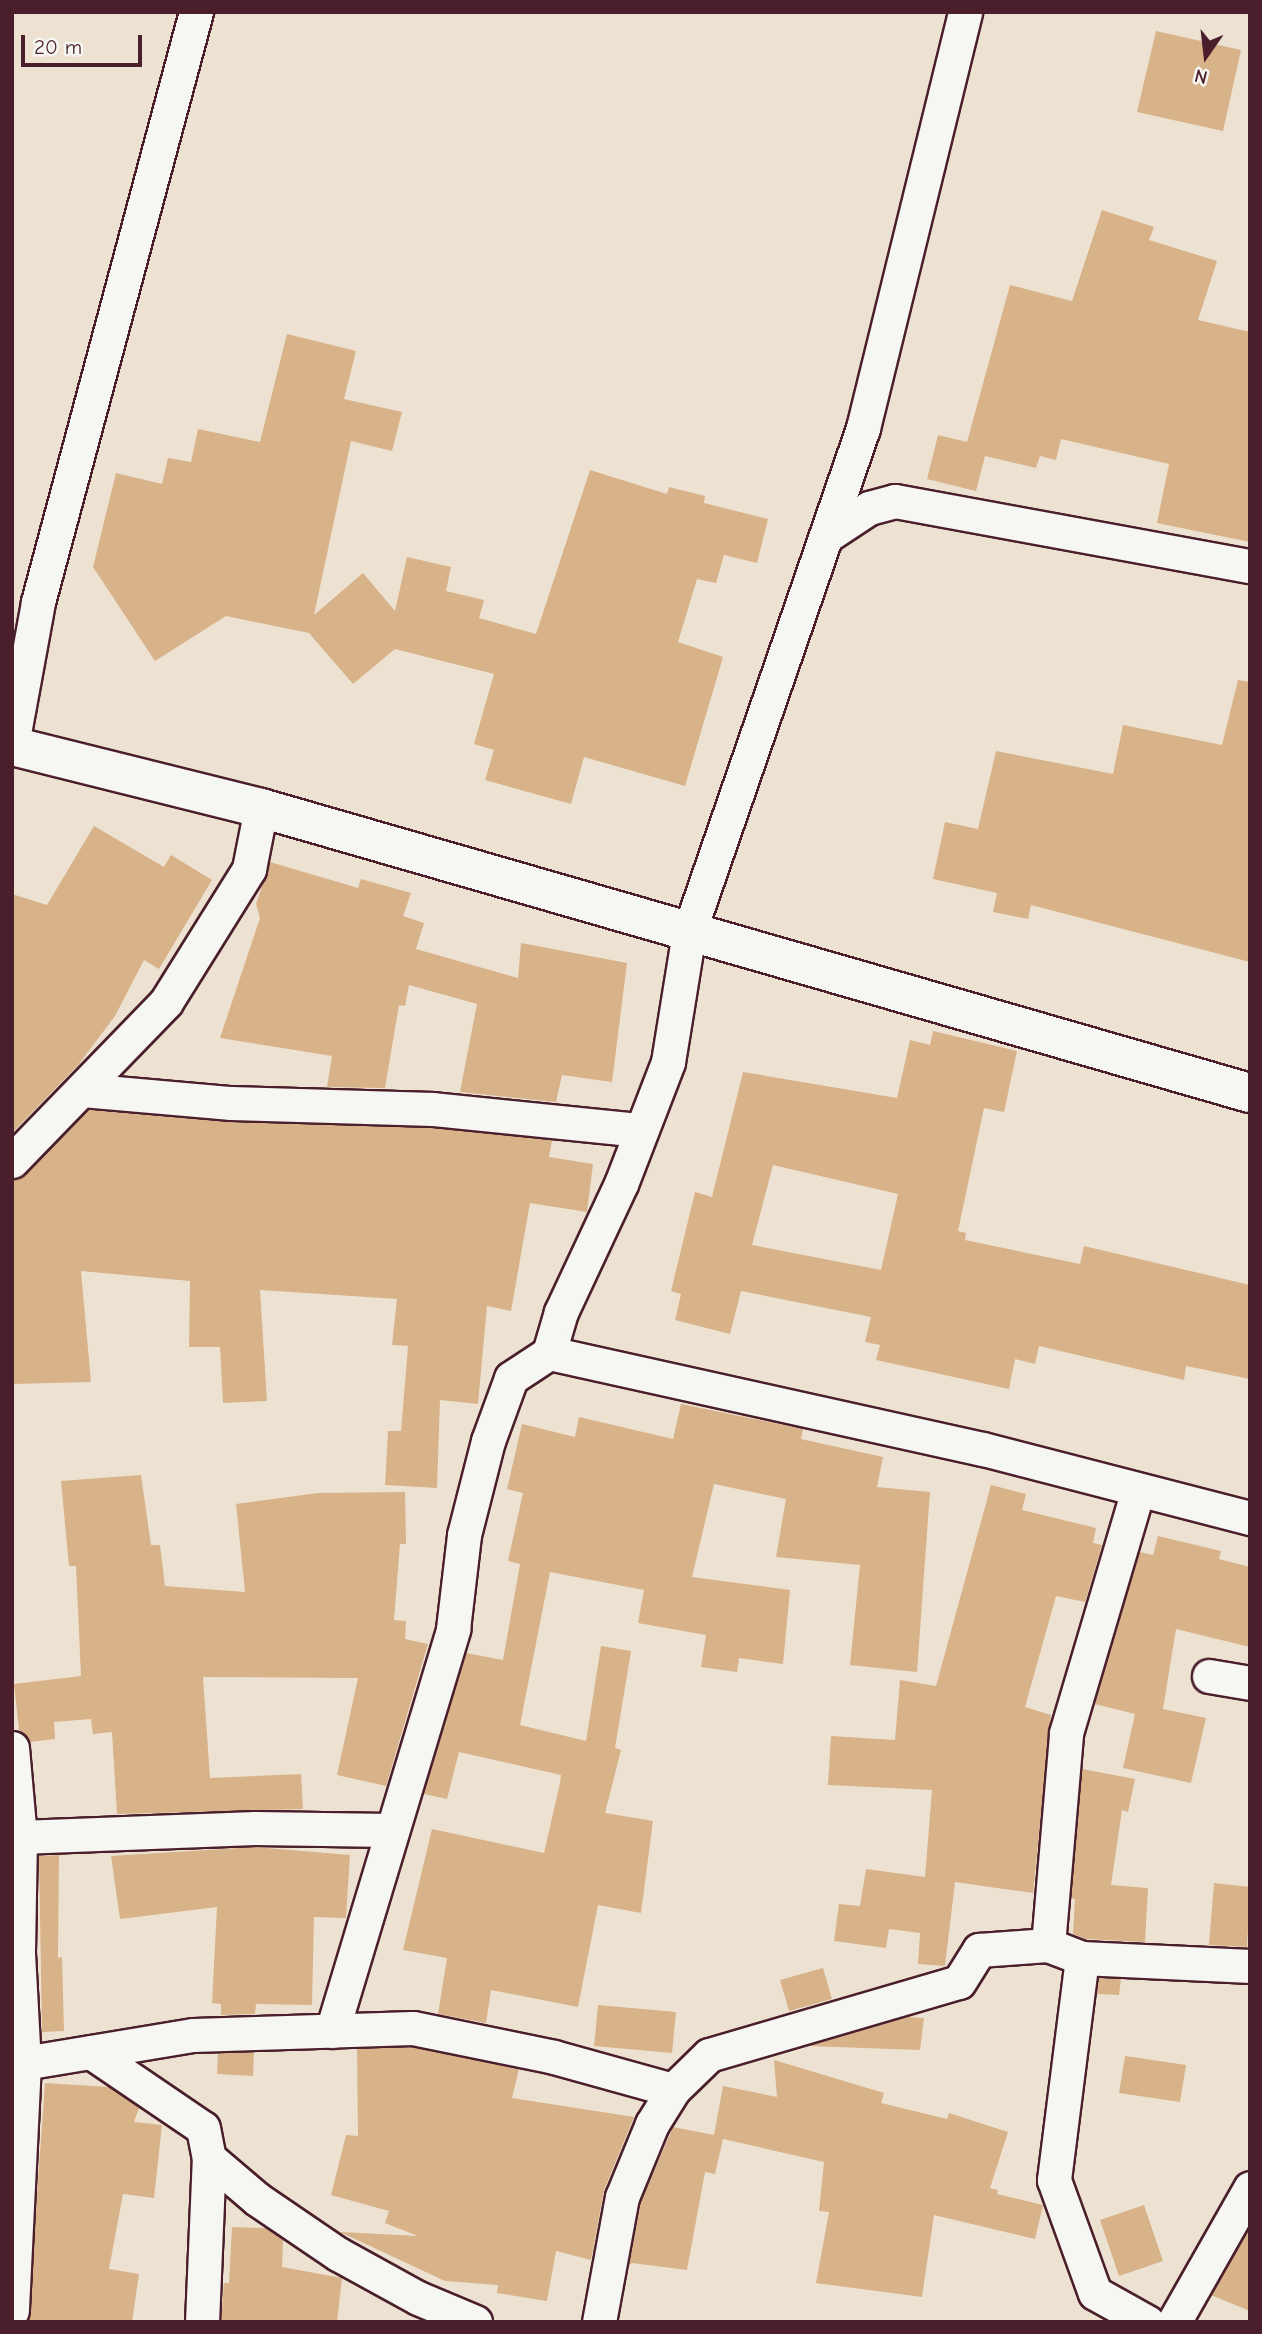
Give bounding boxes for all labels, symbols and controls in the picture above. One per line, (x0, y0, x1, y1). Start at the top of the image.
scale bar (24, 21, 145, 65)
north arrow (1171, 21, 1241, 91)
text: 20 m (34, 35, 82, 59)
text: N (1192, 64, 1210, 89)

